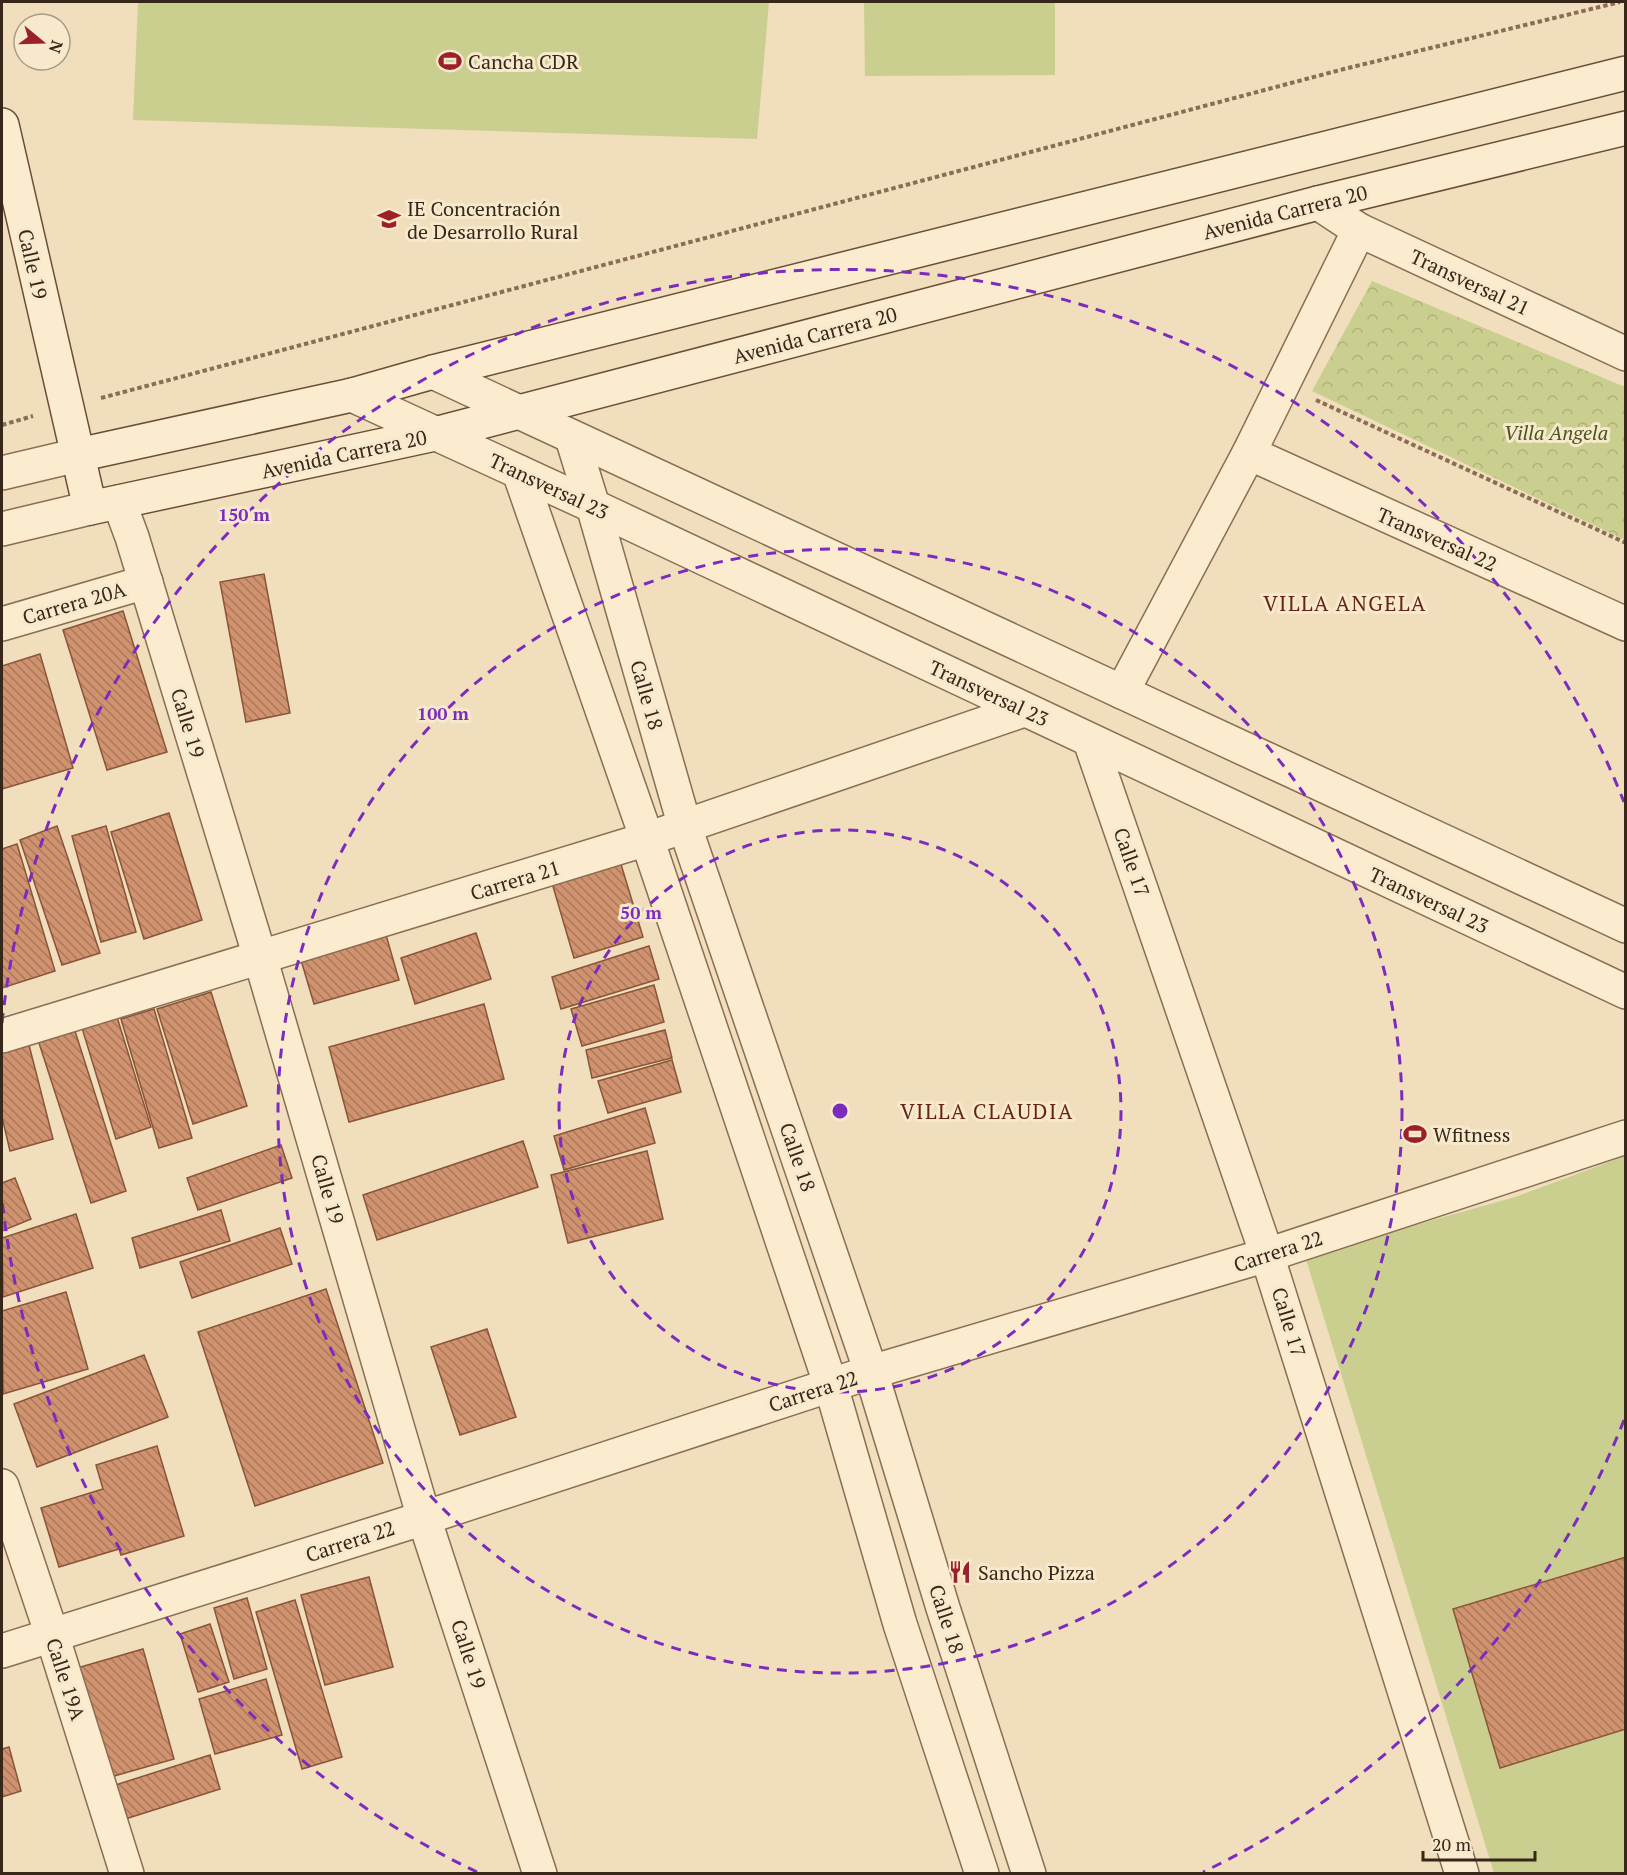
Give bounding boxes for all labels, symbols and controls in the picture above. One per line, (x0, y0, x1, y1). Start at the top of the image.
north arrow (12, 12, 72, 72)
text: N (44, 38, 69, 56)
sports icon: Cancha CDR (437, 48, 463, 74)
place label: Cancha CDR (468, 48, 579, 75)
street label: Avenida Carrera 20 (1200, 179, 1370, 245)
place label: IE Concentración de Desarrollo Rural (407, 195, 578, 245)
school or university icon: IE Concentración de Desarrollo Rural (376, 206, 402, 232)
street label: Calle 19 (12, 226, 54, 302)
street label: Transversal 21 (1406, 243, 1534, 321)
street label: Avenida Carrera 20 (730, 300, 900, 370)
park label: Villa Angela (1504, 419, 1608, 446)
street label: Avenida Carrera 20 (259, 423, 429, 485)
street label: Transversal 23 (485, 447, 613, 525)
street label: Transversal 22 (1373, 501, 1501, 577)
text: 150 m (218, 502, 270, 526)
street label: Carrera 20A (19, 575, 129, 631)
district label: VILLA ANGELA (1263, 589, 1427, 617)
street label: Transversal 23 (925, 654, 1053, 732)
street label: Calle 18 (624, 657, 670, 733)
street label: Calle 19 (165, 685, 211, 761)
text: 100 m (417, 701, 469, 725)
street label: Calle 17 (1108, 824, 1156, 900)
street label: Carrera 21 (467, 854, 563, 906)
street label: Transversal 23 (1365, 861, 1493, 939)
text: 50 m (620, 900, 662, 924)
district label: VILLA CLAUDIA (900, 1097, 1074, 1125)
centre of rings (830, 1101, 850, 1121)
street label: Calle 18 (774, 1119, 822, 1195)
sports icon: Wfitness (1402, 1121, 1428, 1147)
place label: Wfitness (1433, 1121, 1510, 1148)
street label: Calle 19 (305, 1151, 351, 1227)
street label: Carrera 22 (1230, 1224, 1326, 1278)
street label: Calle 17 (1266, 1284, 1312, 1360)
street label: Carrera 22 (765, 1364, 861, 1418)
street label: Carrera 22 (302, 1514, 398, 1568)
restaurant icon: Sancho Pizza (947, 1559, 973, 1585)
place label: Sancho Pizza (978, 1559, 1095, 1586)
street label: Calle 18 (923, 1581, 971, 1657)
street label: Calle 19 (445, 1616, 493, 1692)
street label: Calle 19A (40, 1634, 92, 1724)
scale bar (1423, 1824, 1536, 1862)
text: 20 m (1432, 1832, 1472, 1856)

